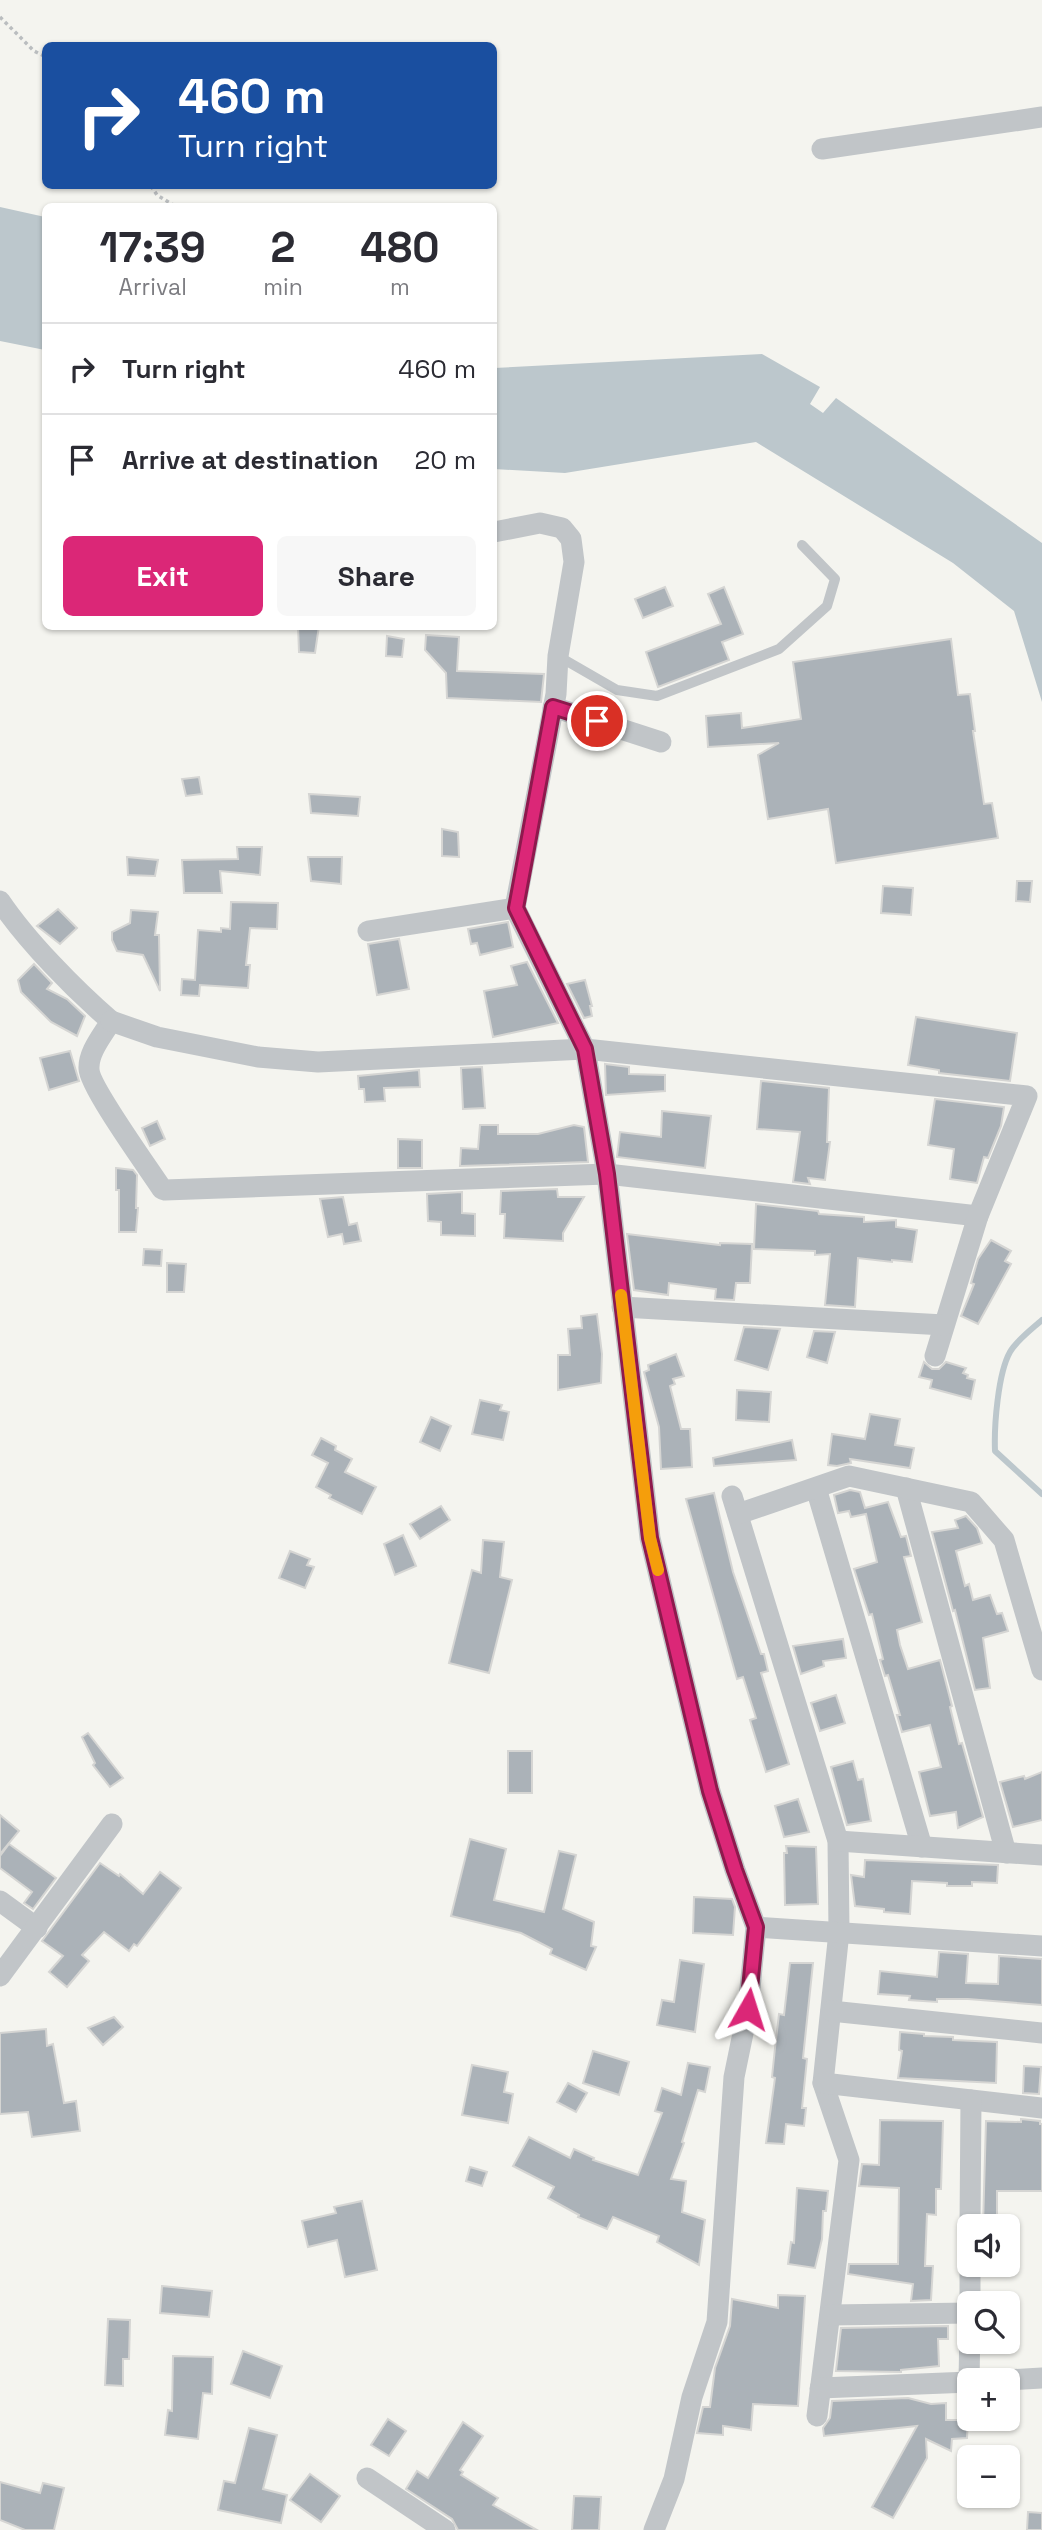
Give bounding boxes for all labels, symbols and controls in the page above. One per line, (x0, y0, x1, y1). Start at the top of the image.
text: 460 m (178, 65, 326, 127)
icon: right (63, 70, 154, 161)
text: Turn right (178, 126, 328, 166)
text: 17:39 (100, 221, 206, 274)
text: 2 (271, 221, 296, 274)
text: 480 (360, 221, 439, 274)
text: Arrival (118, 272, 187, 302)
text: min (263, 272, 303, 302)
text: m (390, 272, 410, 302)
icon: right (63, 350, 101, 388)
text: Turn right (122, 352, 246, 386)
text: 460 m (398, 352, 476, 386)
icon: arrive (63, 441, 101, 479)
text: Arrive at destination (122, 443, 379, 477)
text: 20 m (415, 443, 476, 477)
button: Exit (63, 536, 263, 616)
button: Share (277, 536, 476, 616)
pin (567, 691, 627, 751)
icon: arrive (578, 702, 616, 740)
position arrow (711, 1972, 785, 2046)
map controls (957, 2214, 1020, 2508)
button: sound (957, 2214, 1020, 2277)
button: search (957, 2291, 1020, 2354)
button: + (957, 2368, 1020, 2431)
button: − (957, 2445, 1020, 2508)

